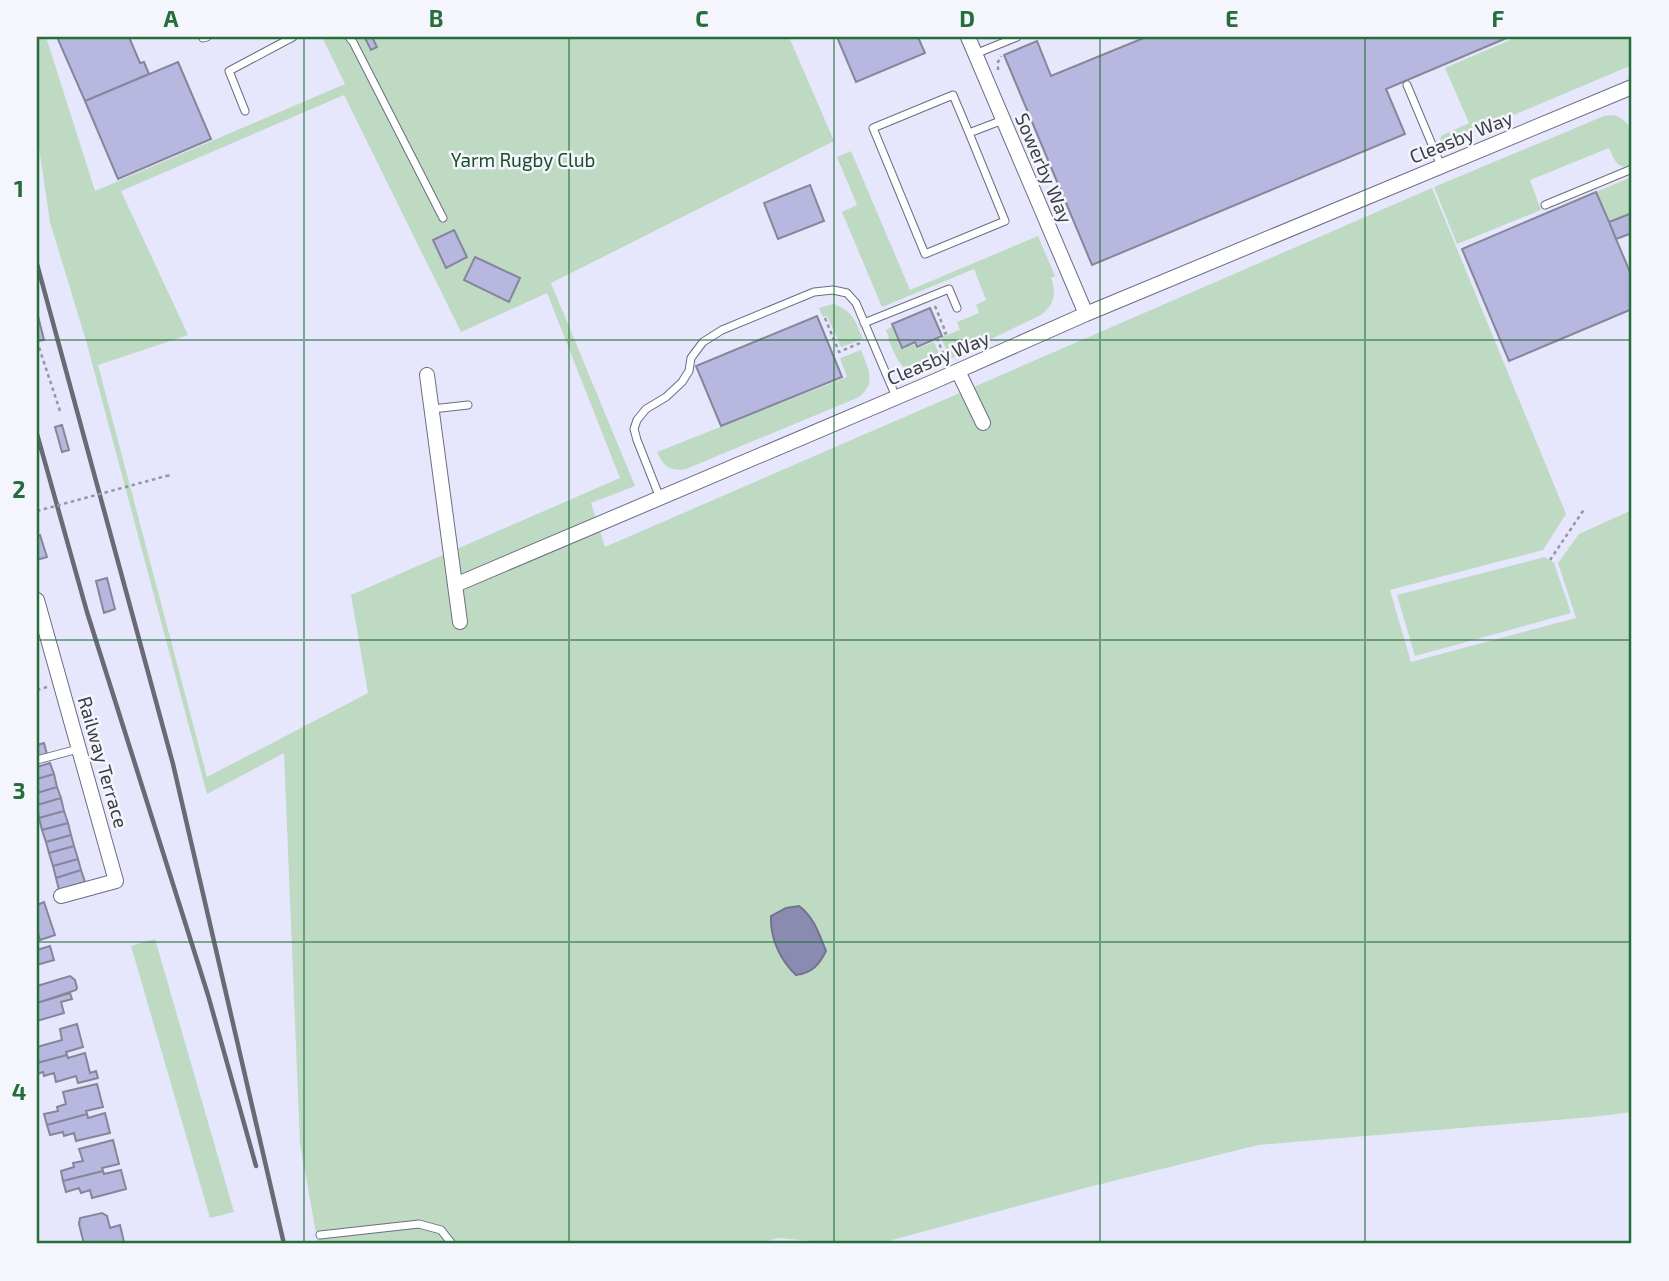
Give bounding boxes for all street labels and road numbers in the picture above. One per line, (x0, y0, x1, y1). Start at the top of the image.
street label: Cleasby Way (1406, 105, 1516, 168)
street label: Sowerby Way (1011, 109, 1078, 226)
street label: Cleasby Way (883, 326, 993, 389)
street label: Railway Terrace (74, 693, 133, 830)

